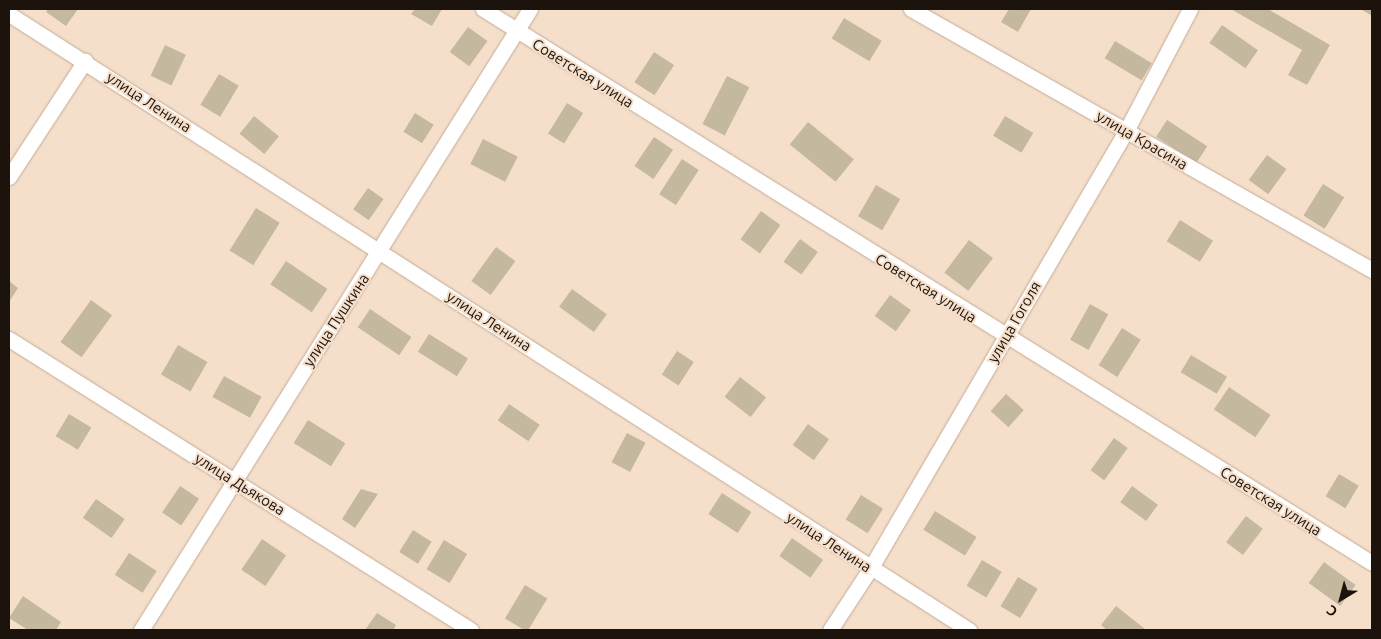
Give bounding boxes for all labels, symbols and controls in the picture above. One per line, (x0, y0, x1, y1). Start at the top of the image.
street label: Советская улица (529, 35, 637, 111)
street label: улица Ленина (103, 68, 195, 136)
street label: улица Красина (1093, 107, 1191, 173)
street label: Советская улица (872, 250, 980, 326)
street label: улица Пушкина (299, 270, 373, 370)
street label: улица Гоголя (983, 278, 1045, 366)
street label: улица Ленина (443, 287, 535, 355)
street label: улица Дьякова (192, 449, 288, 519)
street label: Советская улица (1217, 463, 1325, 539)
street label: улица Ленина (783, 508, 875, 576)
north arrow (1316, 574, 1366, 624)
text: С (1324, 602, 1340, 620)

